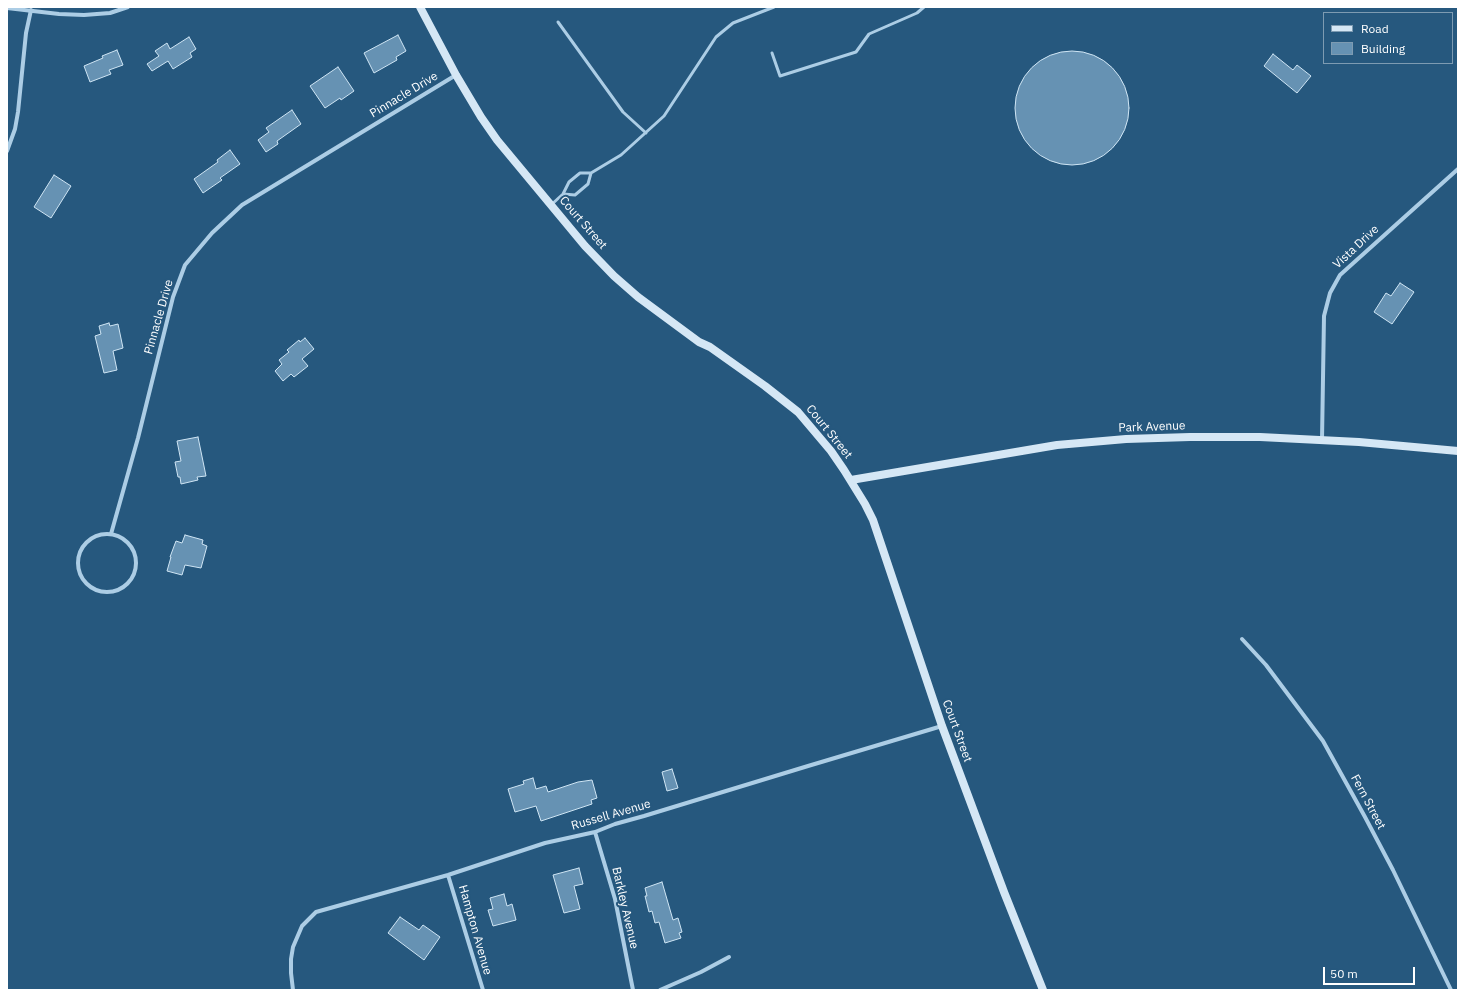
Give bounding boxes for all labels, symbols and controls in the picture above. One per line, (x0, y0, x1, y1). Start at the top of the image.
legend (1323, 12, 1453, 64)
text: Road (1361, 21, 1389, 36)
text: Building (1361, 41, 1405, 56)
street label: Pinnacle Drive (367, 69, 441, 121)
street label: Court Street (556, 194, 610, 252)
street label: Vista Drive (1330, 222, 1382, 272)
street label: Pinnacle Drive (141, 278, 177, 356)
street label: Court Street (803, 402, 855, 462)
street label: Park Avenue (1118, 419, 1186, 435)
street label: Court Street (939, 698, 975, 764)
street label: Fern Street (1348, 772, 1388, 832)
street label: Russell Avenue (570, 797, 652, 833)
street label: Barkley Avenue (609, 866, 641, 950)
street label: Hampton Avenue (455, 883, 495, 977)
scale bar (1325, 959, 1417, 985)
text: 50 m (1330, 966, 1358, 981)

